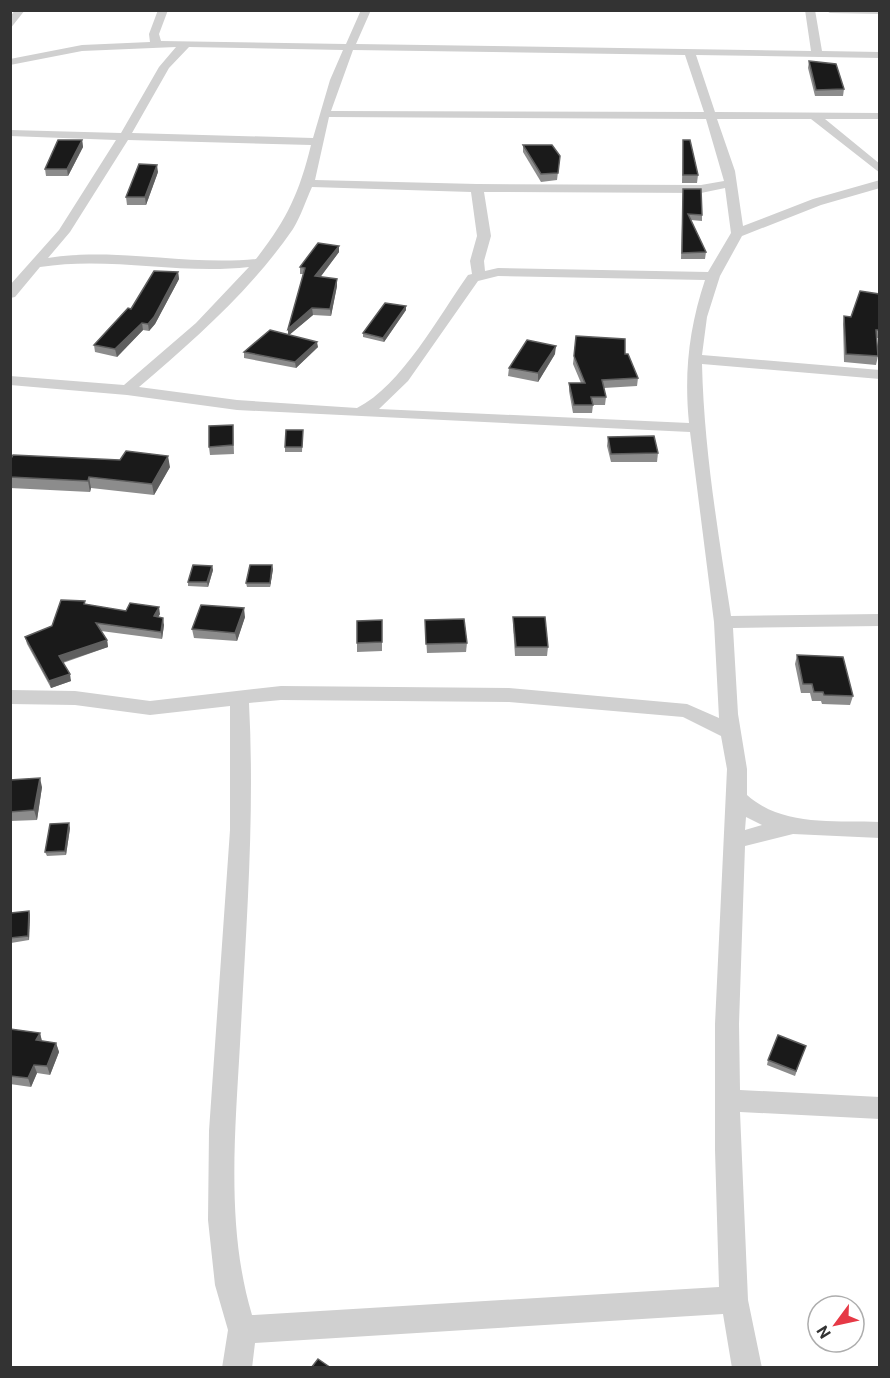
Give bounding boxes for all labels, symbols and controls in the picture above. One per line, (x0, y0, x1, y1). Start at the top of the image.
north arrow (806, 1294, 866, 1354)
text: N (813, 1322, 835, 1342)

